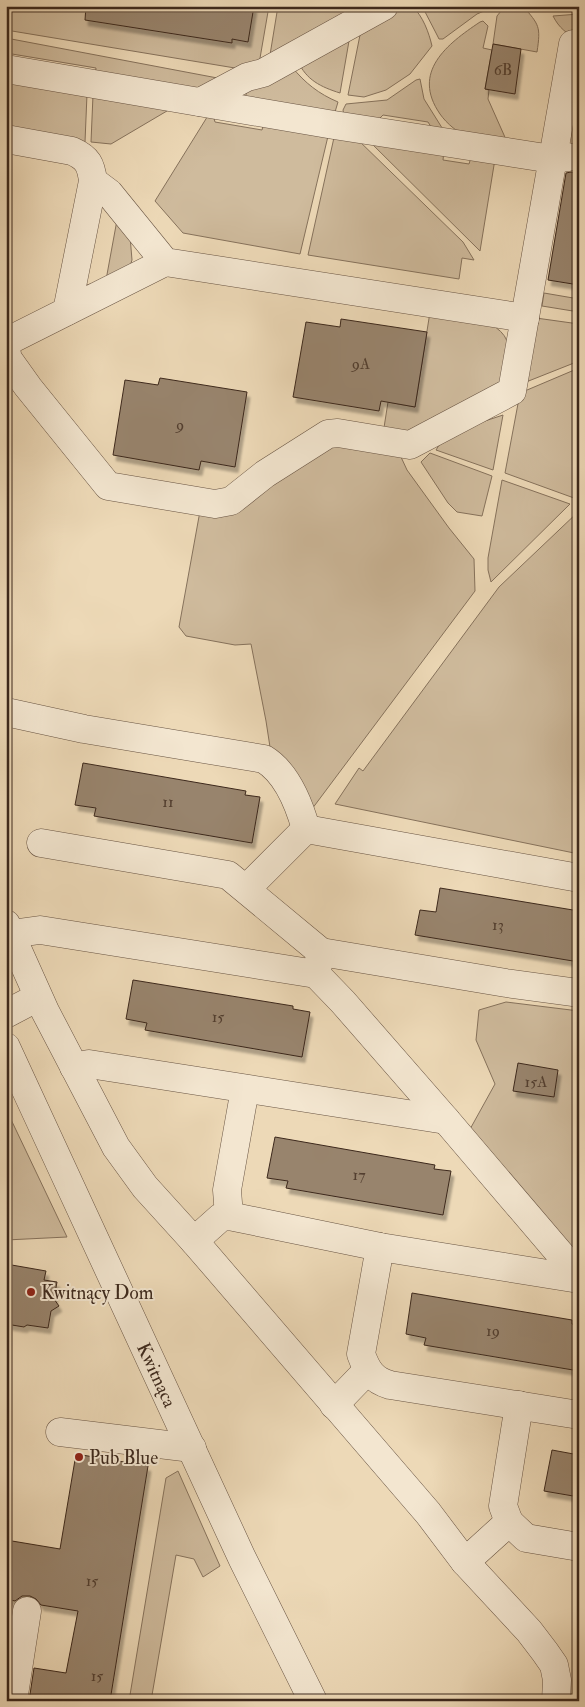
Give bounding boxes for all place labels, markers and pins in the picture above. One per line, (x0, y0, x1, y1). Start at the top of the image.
place label: Kwitnący Dom (41, 1281, 154, 1305)
marker: Kwitnący Dom (25, 1286, 37, 1298)
place label: Pub Blue (89, 1446, 158, 1470)
marker: Pub Blue (73, 1451, 85, 1463)

